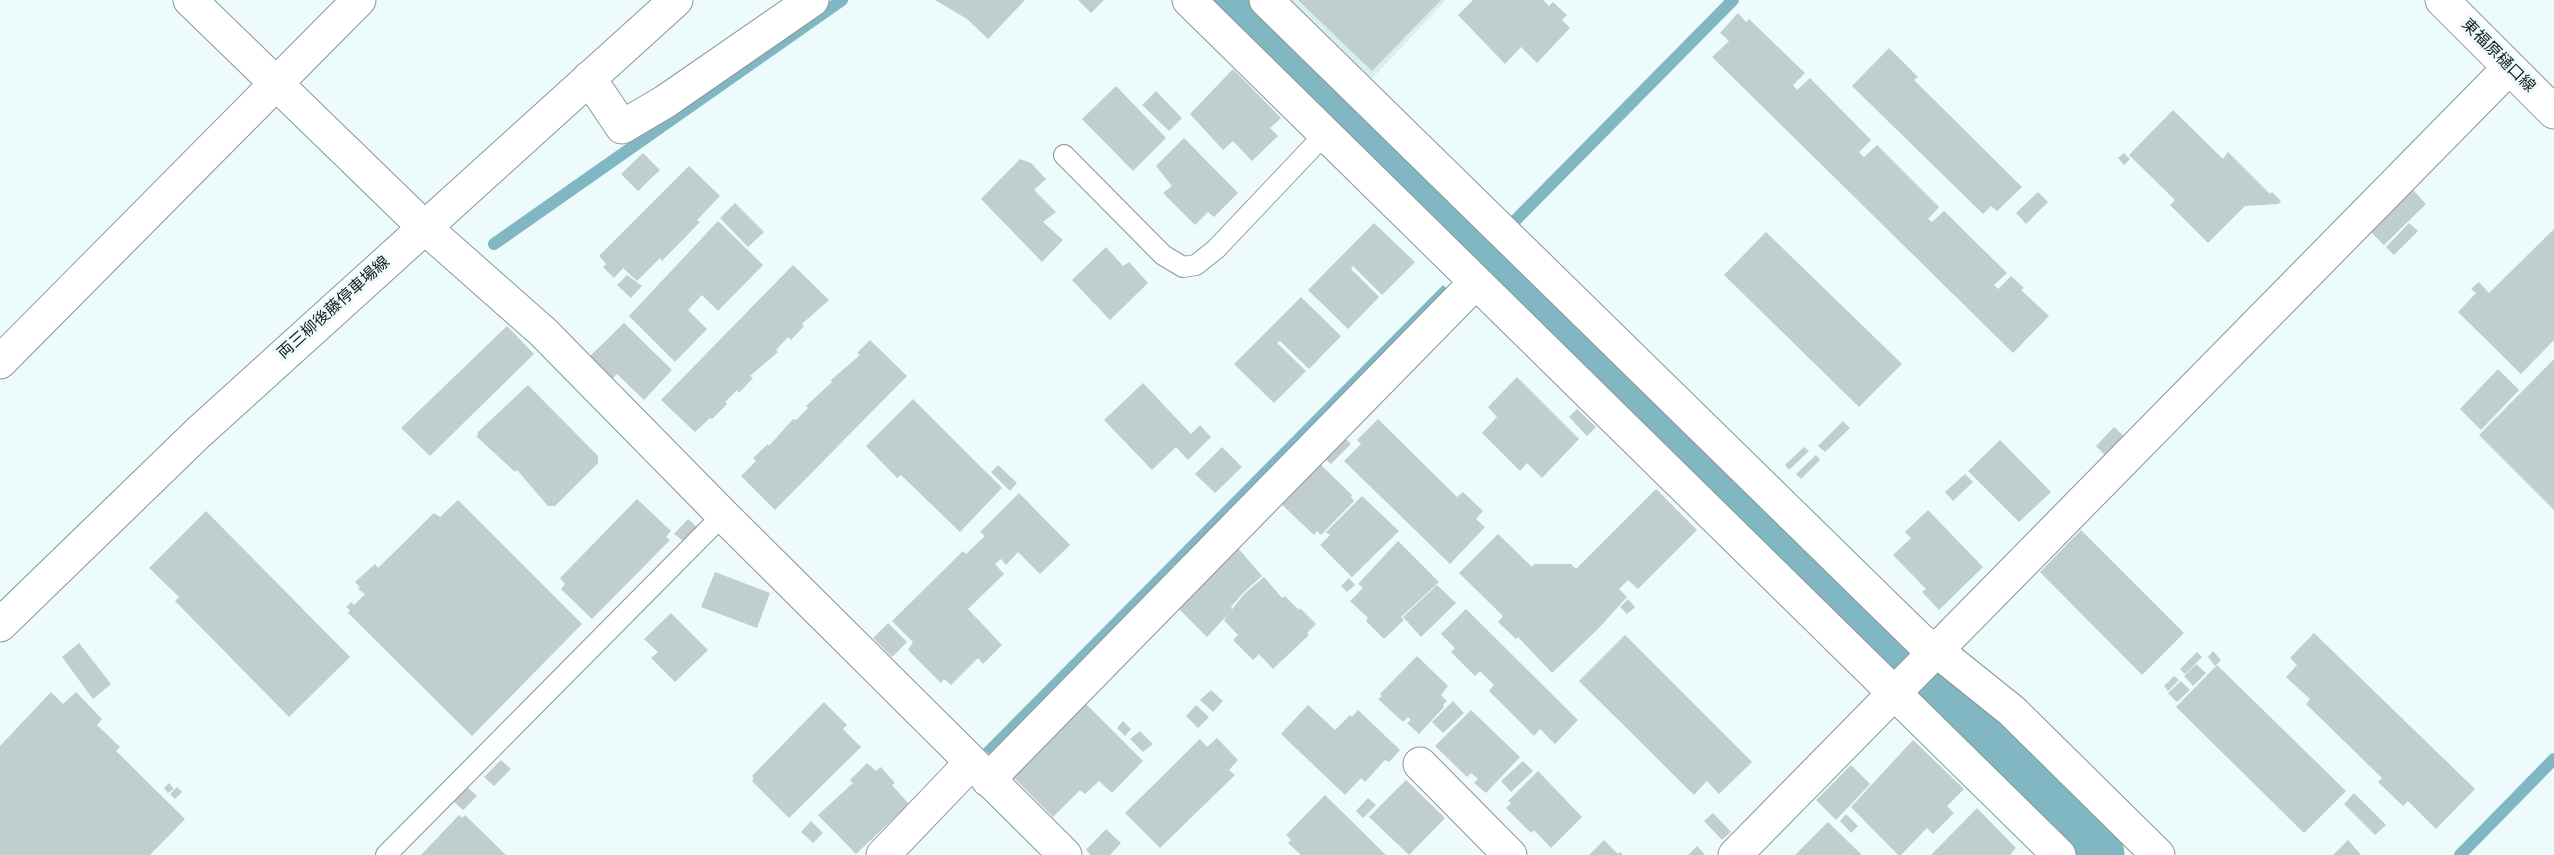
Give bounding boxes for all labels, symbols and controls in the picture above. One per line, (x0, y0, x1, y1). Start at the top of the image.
street label: 東福原樋口線 (2457, 15, 2539, 97)
street label: 両三柳後藤停車場線 (274, 253, 394, 363)

